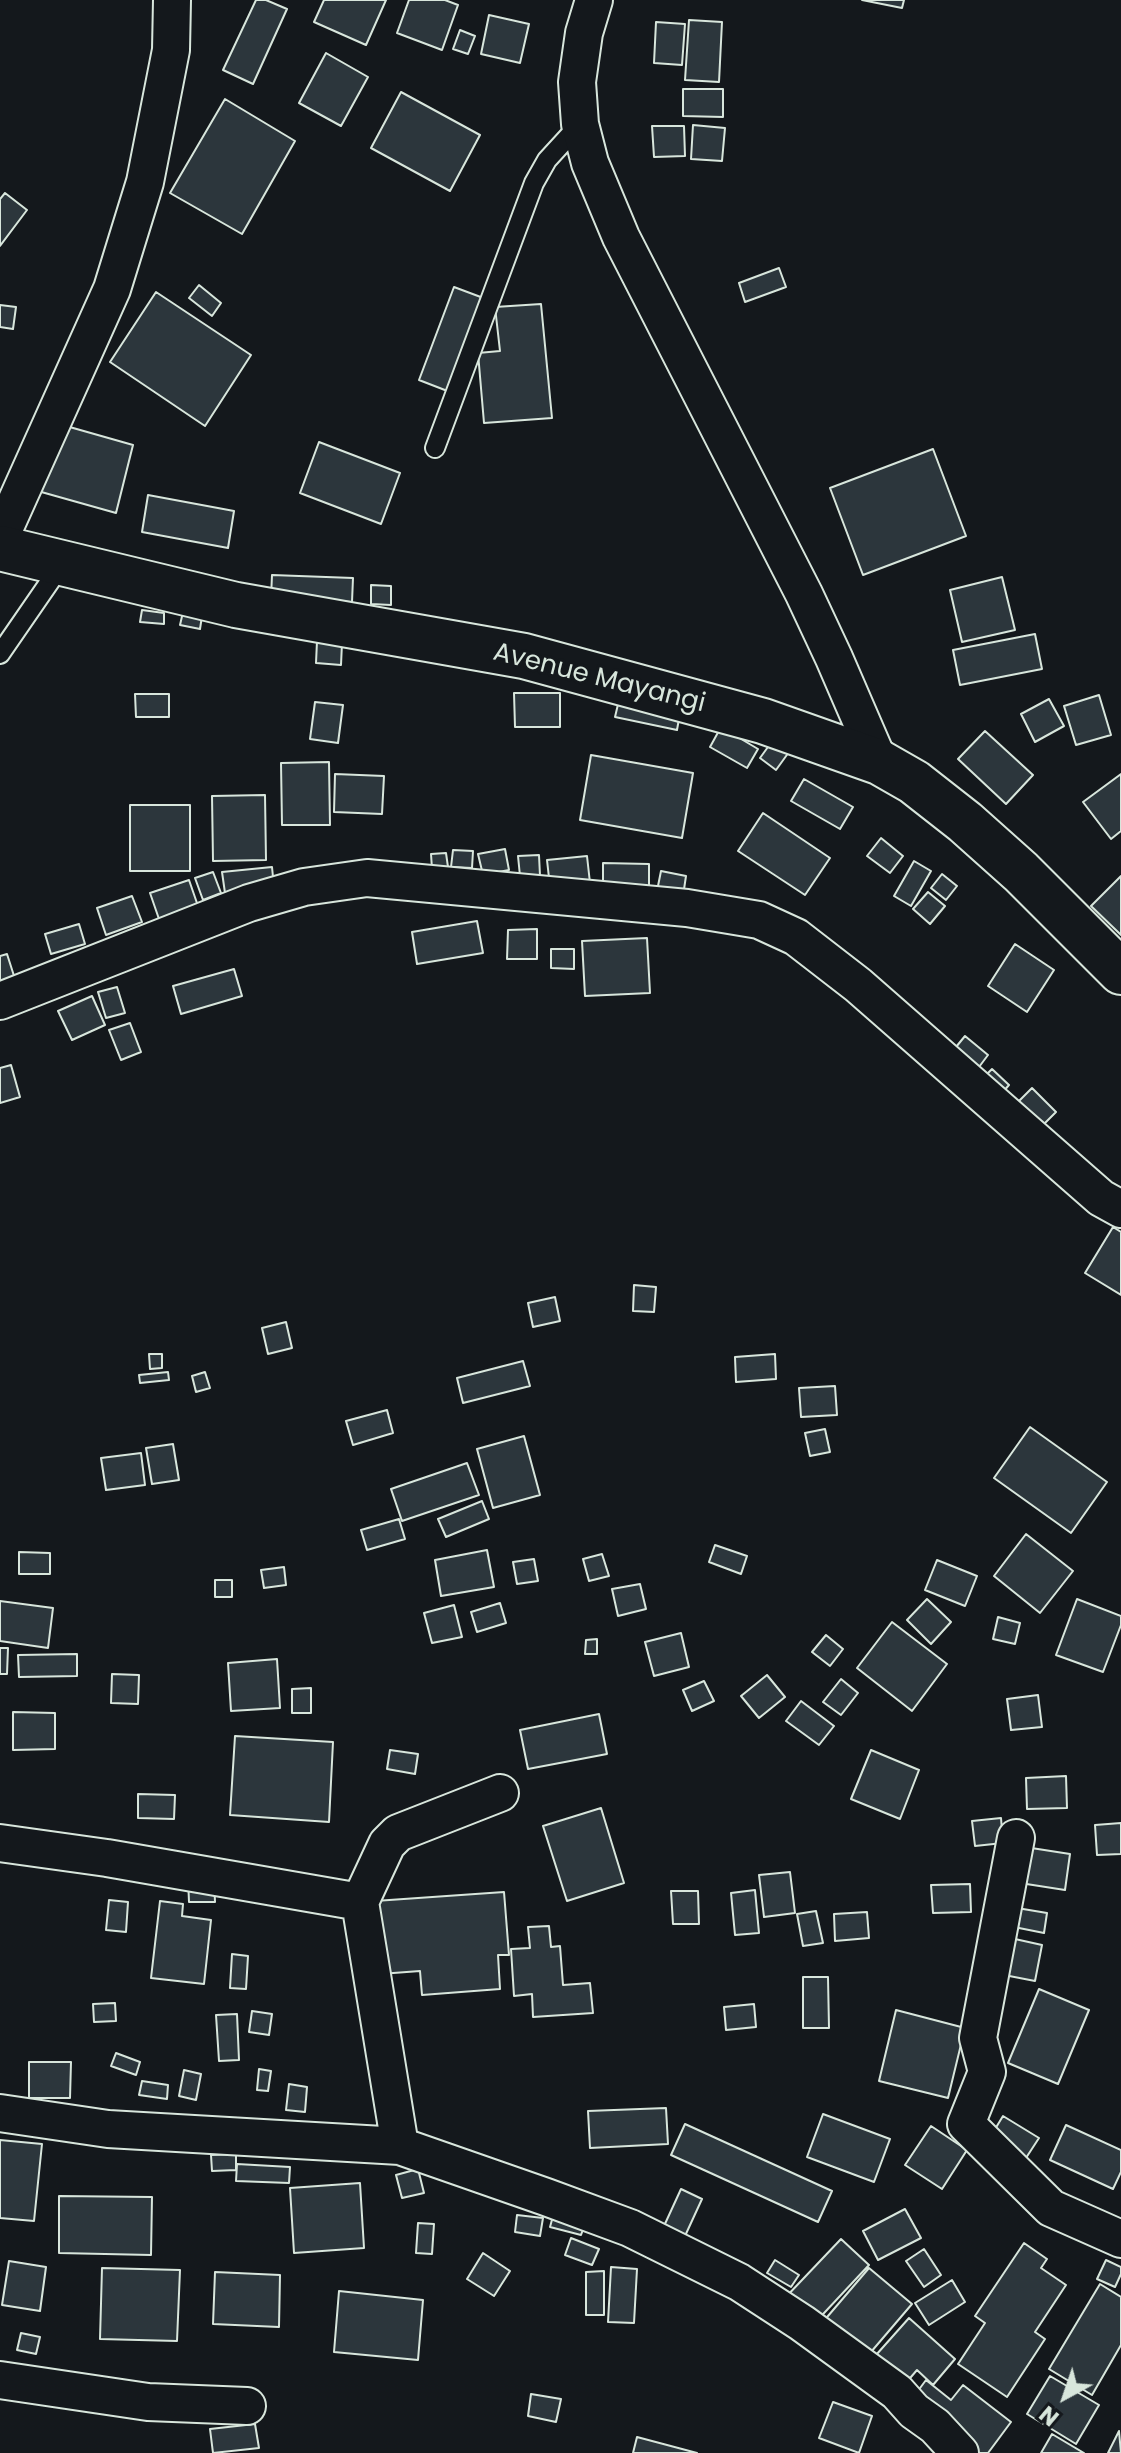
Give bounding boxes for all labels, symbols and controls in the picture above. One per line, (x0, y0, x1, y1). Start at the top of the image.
street label: Avenue Mayangi (490, 638, 708, 720)
north arrow (1025, 2357, 1105, 2437)
text: N (1033, 2399, 1066, 2433)

